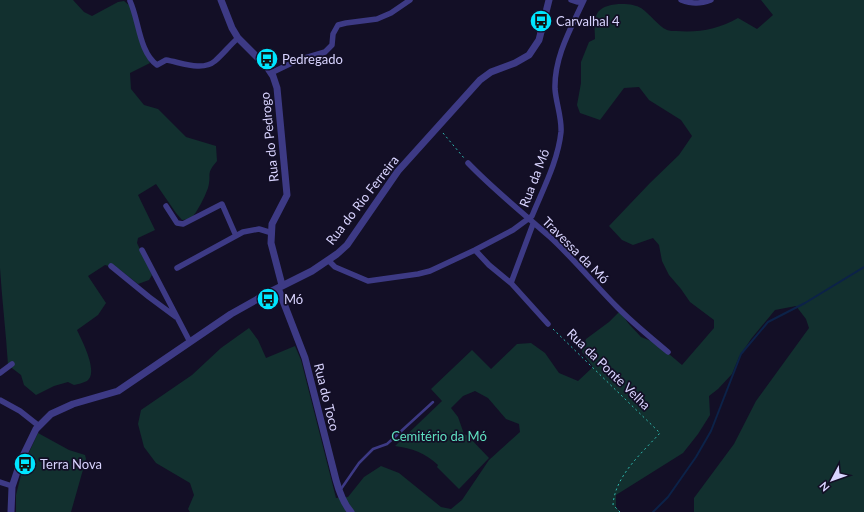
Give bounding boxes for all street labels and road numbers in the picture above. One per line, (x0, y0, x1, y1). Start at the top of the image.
street label: Rua do Pedrogo (256, 91, 282, 183)
street label: Rua da Mó (516, 147, 552, 209)
street label: Rua do Rio Ferreira (322, 152, 402, 248)
street label: Travessa da Mó (539, 213, 613, 287)
street label: Rua da Ponte Velha (564, 325, 654, 413)
street label: Rua do Toco (311, 361, 343, 433)

